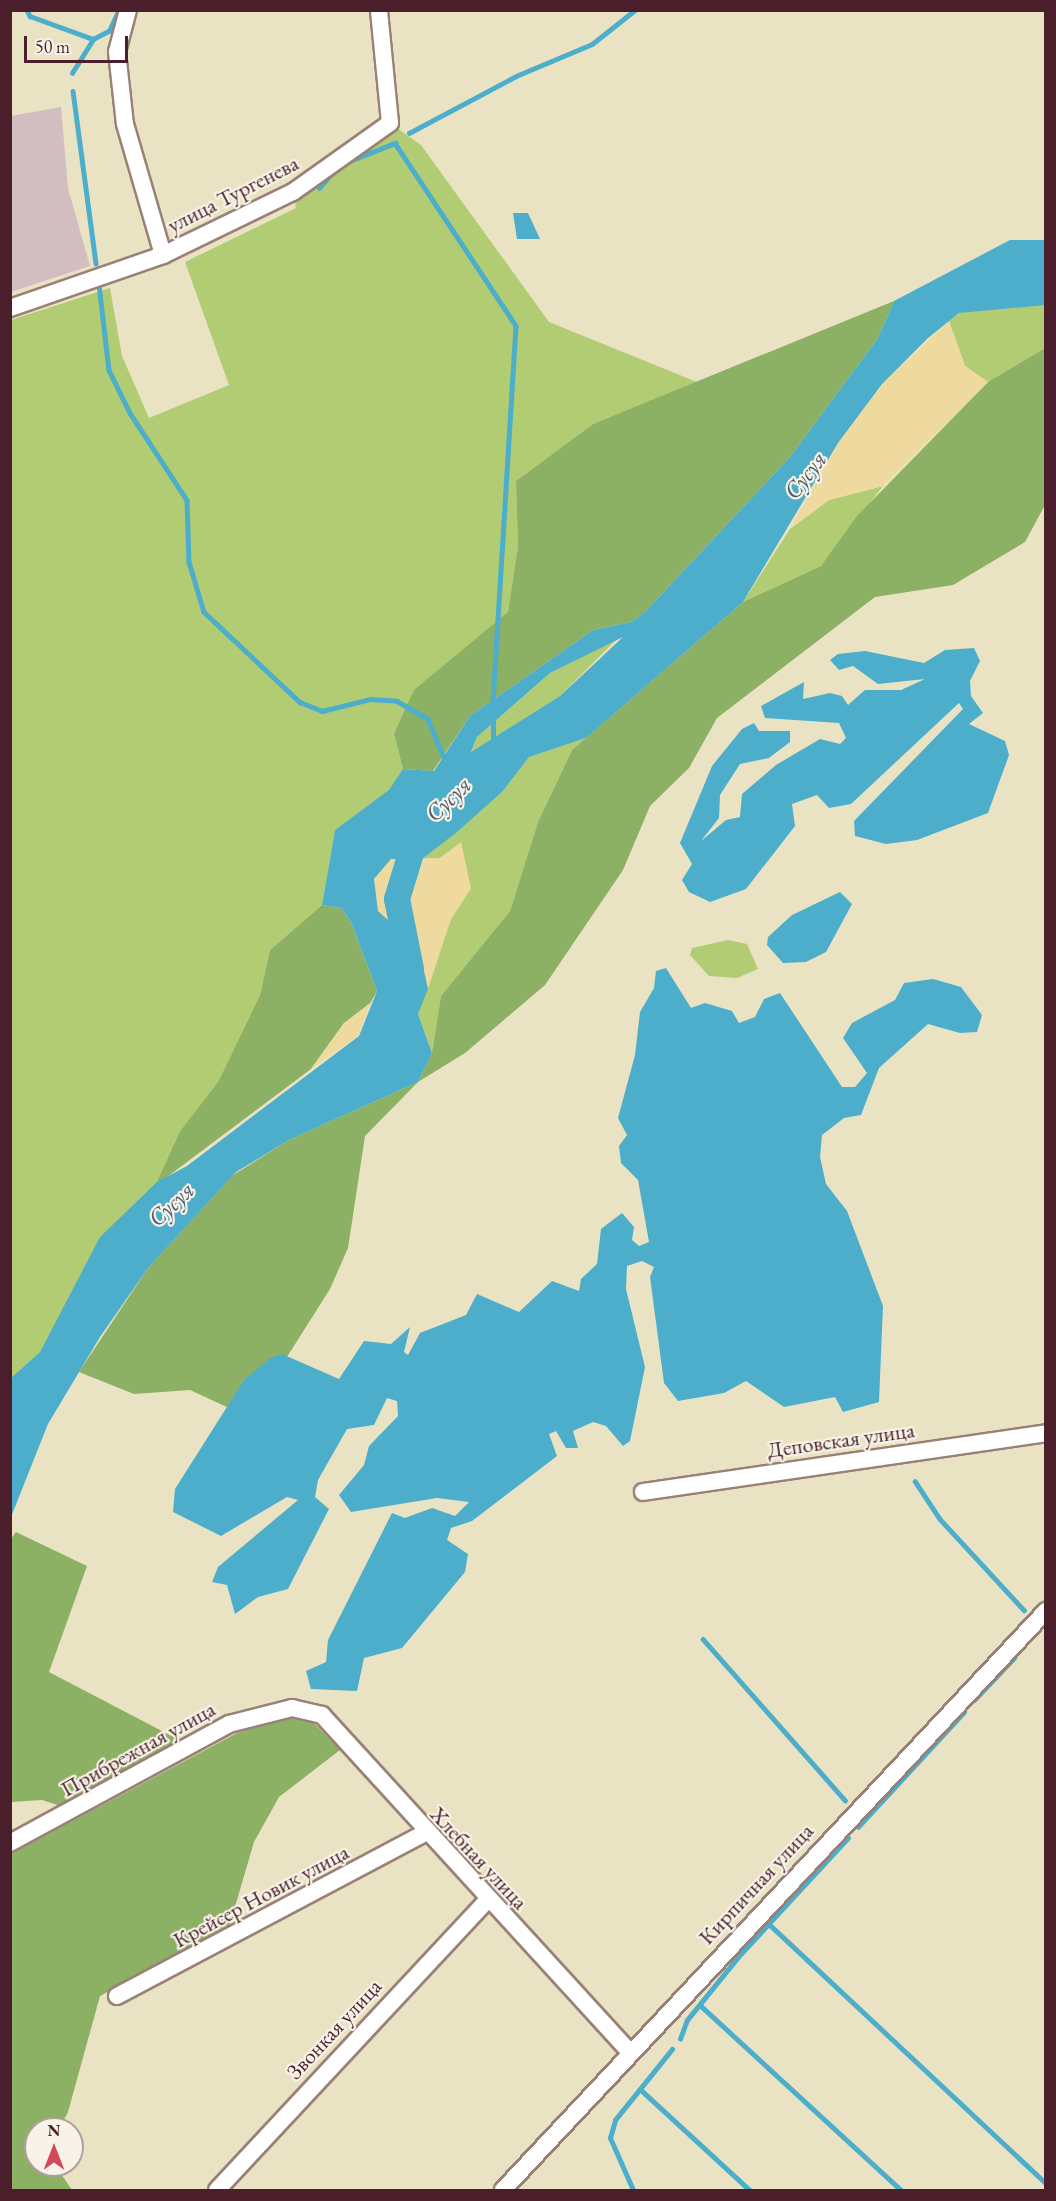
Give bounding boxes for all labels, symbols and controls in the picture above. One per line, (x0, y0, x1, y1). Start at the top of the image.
scale bar (27, 24, 130, 62)
text: 50 m (35, 35, 70, 58)
street label: улица Тургенева (163, 150, 303, 238)
water label: Сусуя (777, 445, 833, 505)
water label: Сусуя (419, 770, 477, 828)
water label: Сусуя (142, 1175, 200, 1233)
street label: Деповская улица (766, 1417, 916, 1463)
street label: Прибрежная улица (56, 1696, 220, 1802)
street label: Хлебная улица (425, 1801, 533, 1915)
street label: Кирпичная улица (693, 1818, 819, 1950)
street label: Крейсер Новик улица (169, 1839, 353, 1953)
street label: Звонкая улица (281, 1973, 387, 2085)
north arrow (24, 2117, 84, 2177)
text: N (48, 2120, 60, 2141)

